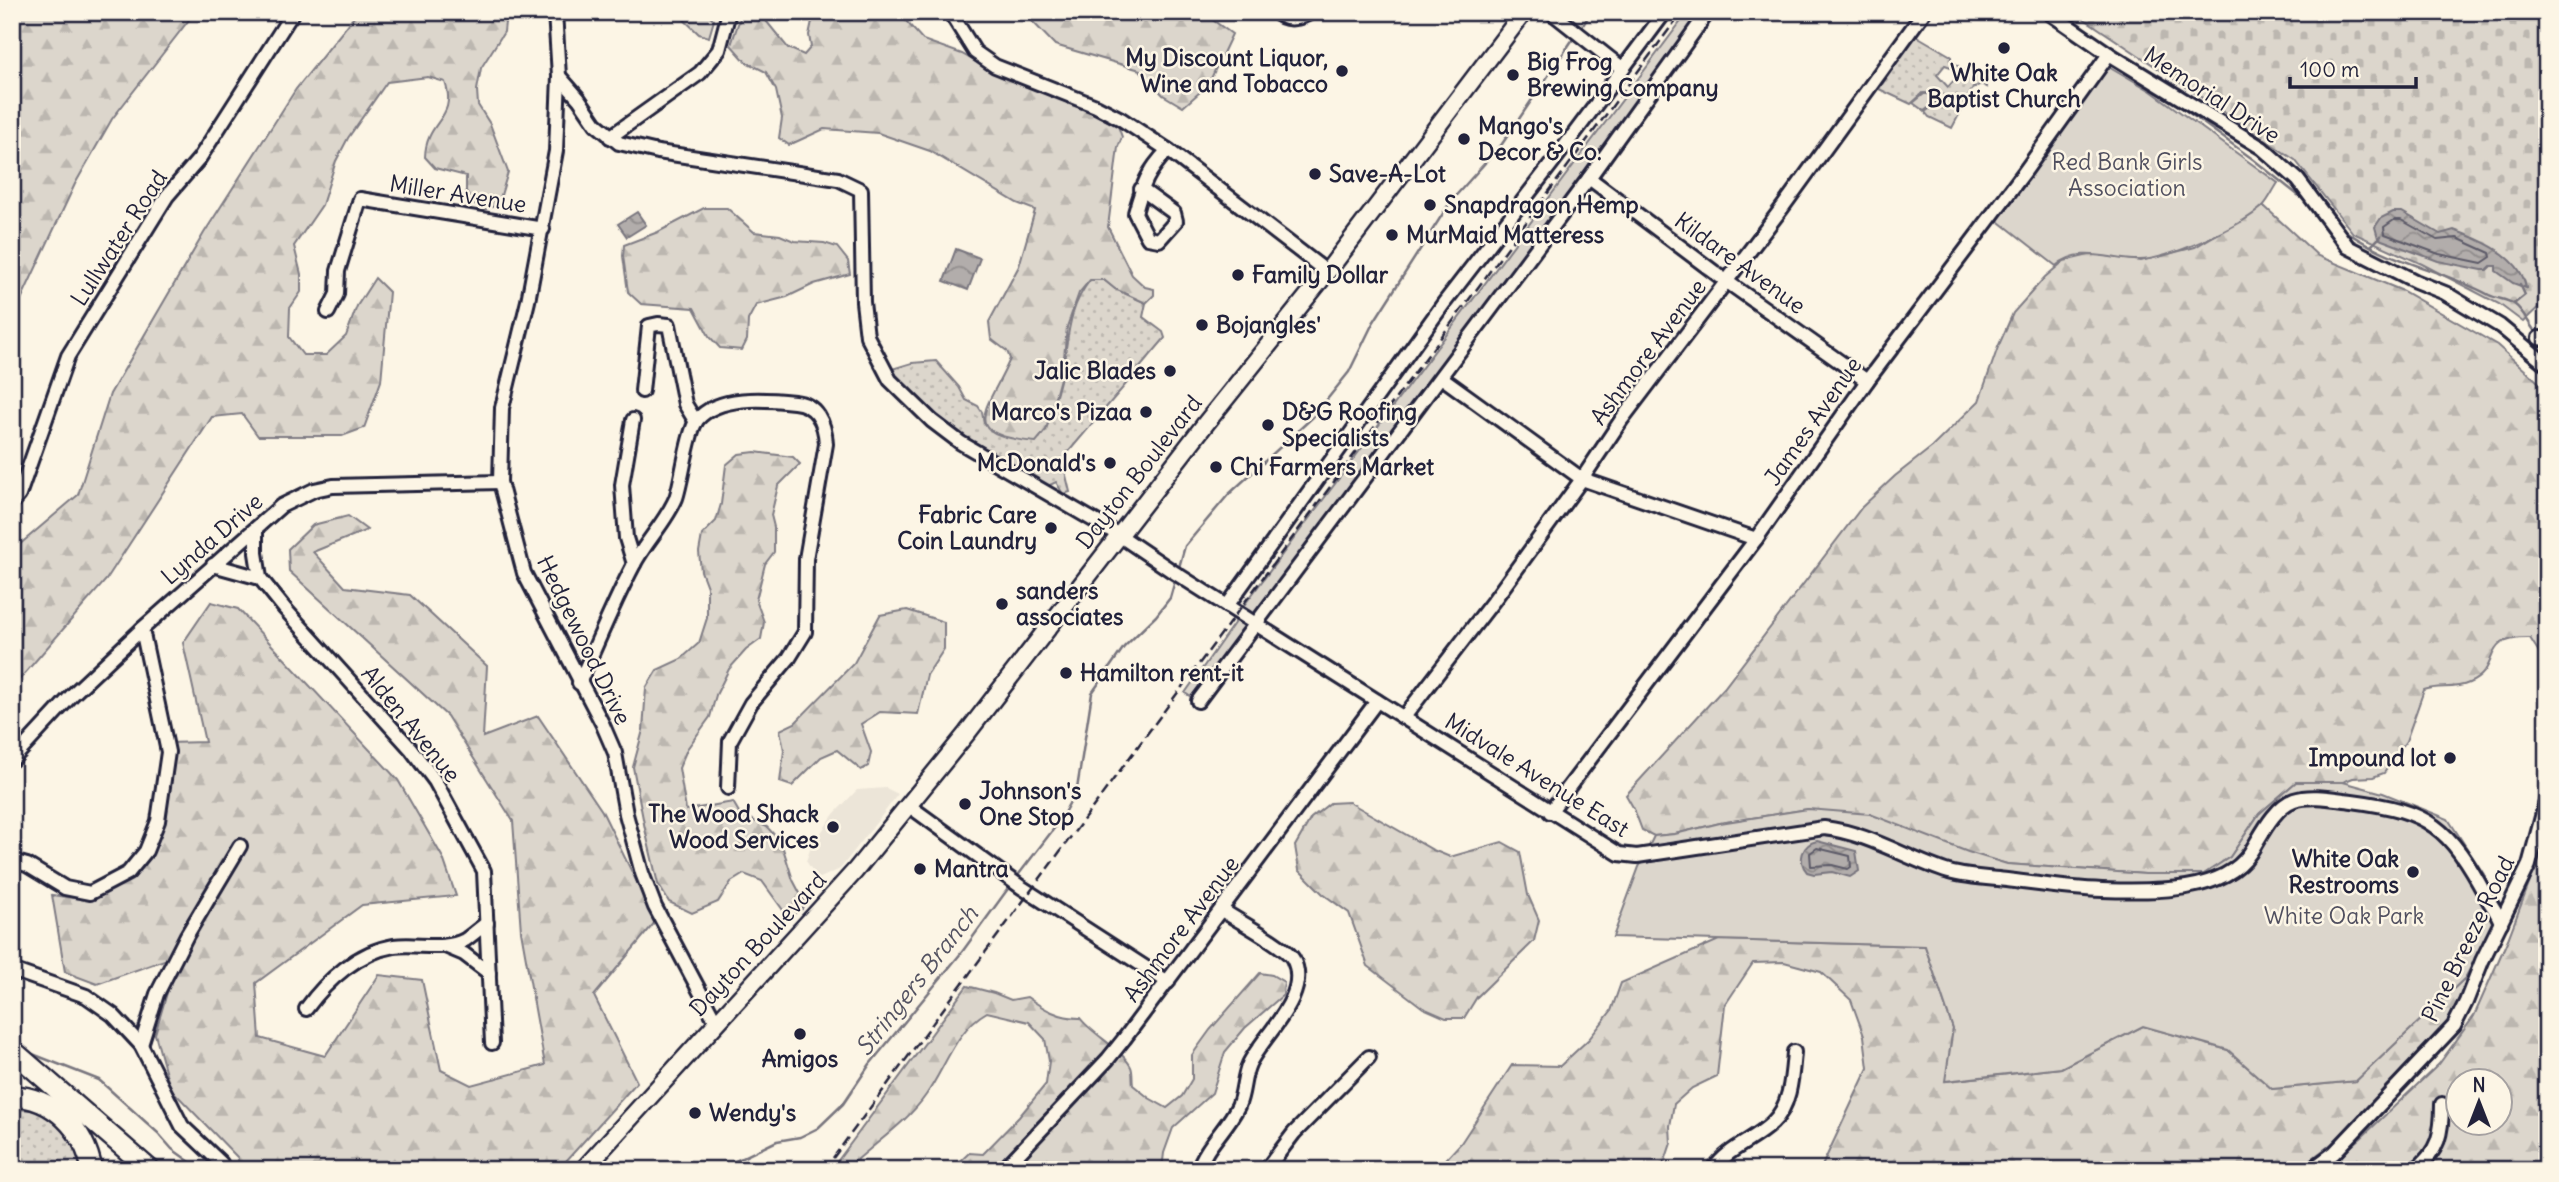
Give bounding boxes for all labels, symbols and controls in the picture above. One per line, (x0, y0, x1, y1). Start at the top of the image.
marker: White Oak Baptist Church (1996, 40, 2012, 56)
street label: Memorial Drive (2139, 40, 2286, 149)
place label: My Discount Liquor, Wine and Tobacco (1125, 43, 1328, 98)
scale bar (2290, 46, 2416, 90)
place label: Big Frog Brewing Company (1527, 47, 1719, 102)
text: 100 m (2300, 56, 2359, 83)
place label: White Oak Baptist Church (1927, 58, 2081, 113)
marker: My Discount Liquor, Wine and Tobacco (1334, 63, 1350, 79)
marker: Big Frog Brewing Company (1505, 67, 1521, 83)
place label: Mango's Decor & Co. (1478, 111, 1602, 166)
marker: Mango's Decor & Co. (1456, 131, 1472, 147)
park label: Red Bank Girls Association (2051, 147, 2203, 202)
place label: Save-A-Lot (1329, 159, 1446, 188)
street label: Lullwater Road (64, 164, 173, 311)
marker: Save-A-Lot (1307, 166, 1323, 182)
street label: Miller Avenue (387, 168, 529, 219)
place label: Snapdragon Hemp (1444, 190, 1639, 219)
marker: Snapdragon Hemp (1422, 197, 1438, 213)
street label: Kildare Avenue (1669, 205, 1811, 320)
place label: MurMaid Matteress (1406, 220, 1604, 249)
marker: MurMaid Matteress (1384, 227, 1400, 243)
place label: Family Dollar (1252, 260, 1389, 289)
marker: Family Dollar (1230, 267, 1246, 283)
street label: Ashmore Avenue (1583, 273, 1712, 430)
place label: Bojangles' (1216, 310, 1321, 339)
marker: Bojangles' (1194, 317, 1210, 333)
street label: James Avenue (1758, 351, 1868, 491)
place label: Jalic Blades (1034, 356, 1156, 385)
marker: Jalic Blades (1162, 363, 1178, 379)
street label: Dayton Boulevard (1069, 389, 1208, 555)
place label: Marco's Pizaa (991, 397, 1132, 426)
place label: D&G Roofing Specialists (1282, 397, 1417, 452)
marker: Marco's Pizaa (1138, 404, 1154, 420)
marker: D&G Roofing Specialists (1260, 417, 1276, 433)
place label: McDonald's (977, 448, 1096, 477)
place label: Chi Farmers Market (1230, 452, 1434, 481)
marker: McDonald's (1102, 455, 1118, 471)
marker: Chi Farmers Market (1208, 459, 1224, 475)
street label: Lynda Drive (155, 487, 268, 591)
place label: Fabric Care Coin Laundry (897, 500, 1037, 555)
marker: Fabric Care Coin Laundry (1043, 520, 1059, 536)
street label: Hedgewood Drive (531, 550, 638, 729)
place label: sanders associates (1016, 576, 1123, 631)
marker: sanders associates (994, 596, 1010, 612)
place label: Hamilton rent-it (1080, 658, 1244, 687)
street label: Alden Avenue (356, 660, 467, 788)
marker: Hamilton rent-it (1058, 665, 1074, 681)
street label: Midvale Avenue East (1440, 706, 1635, 843)
place label: Impound lot (2309, 743, 2436, 772)
marker: Impound lot (2442, 750, 2458, 766)
place label: Johnson's One Stop (979, 776, 1081, 831)
marker: Johnson's One Stop (957, 796, 973, 812)
place label: The Wood Shack Wood Services (648, 799, 819, 854)
marker: The Wood Shack Wood Services (825, 819, 841, 835)
place label: White Oak Restrooms (2289, 844, 2399, 899)
street label: Ashmore Avenue (1116, 850, 1245, 1007)
street label: Pine Breeze Road (2415, 851, 2520, 1027)
place label: Mantra (934, 854, 1009, 883)
marker: Mantra (912, 861, 928, 877)
marker: White Oak Restrooms (2405, 864, 2421, 880)
street label: Dayton Boulevard (683, 865, 832, 1022)
water label: Stringers Branch (848, 899, 985, 1061)
park label: White Oak Park (2264, 901, 2424, 930)
marker: Amigos (792, 1026, 808, 1042)
place label: Amigos (762, 1044, 838, 1073)
north arrow (2444, 1066, 2514, 1136)
text: N (2472, 1073, 2486, 1097)
place label: Wendy's (709, 1098, 796, 1127)
marker: Wendy's (687, 1105, 703, 1121)

